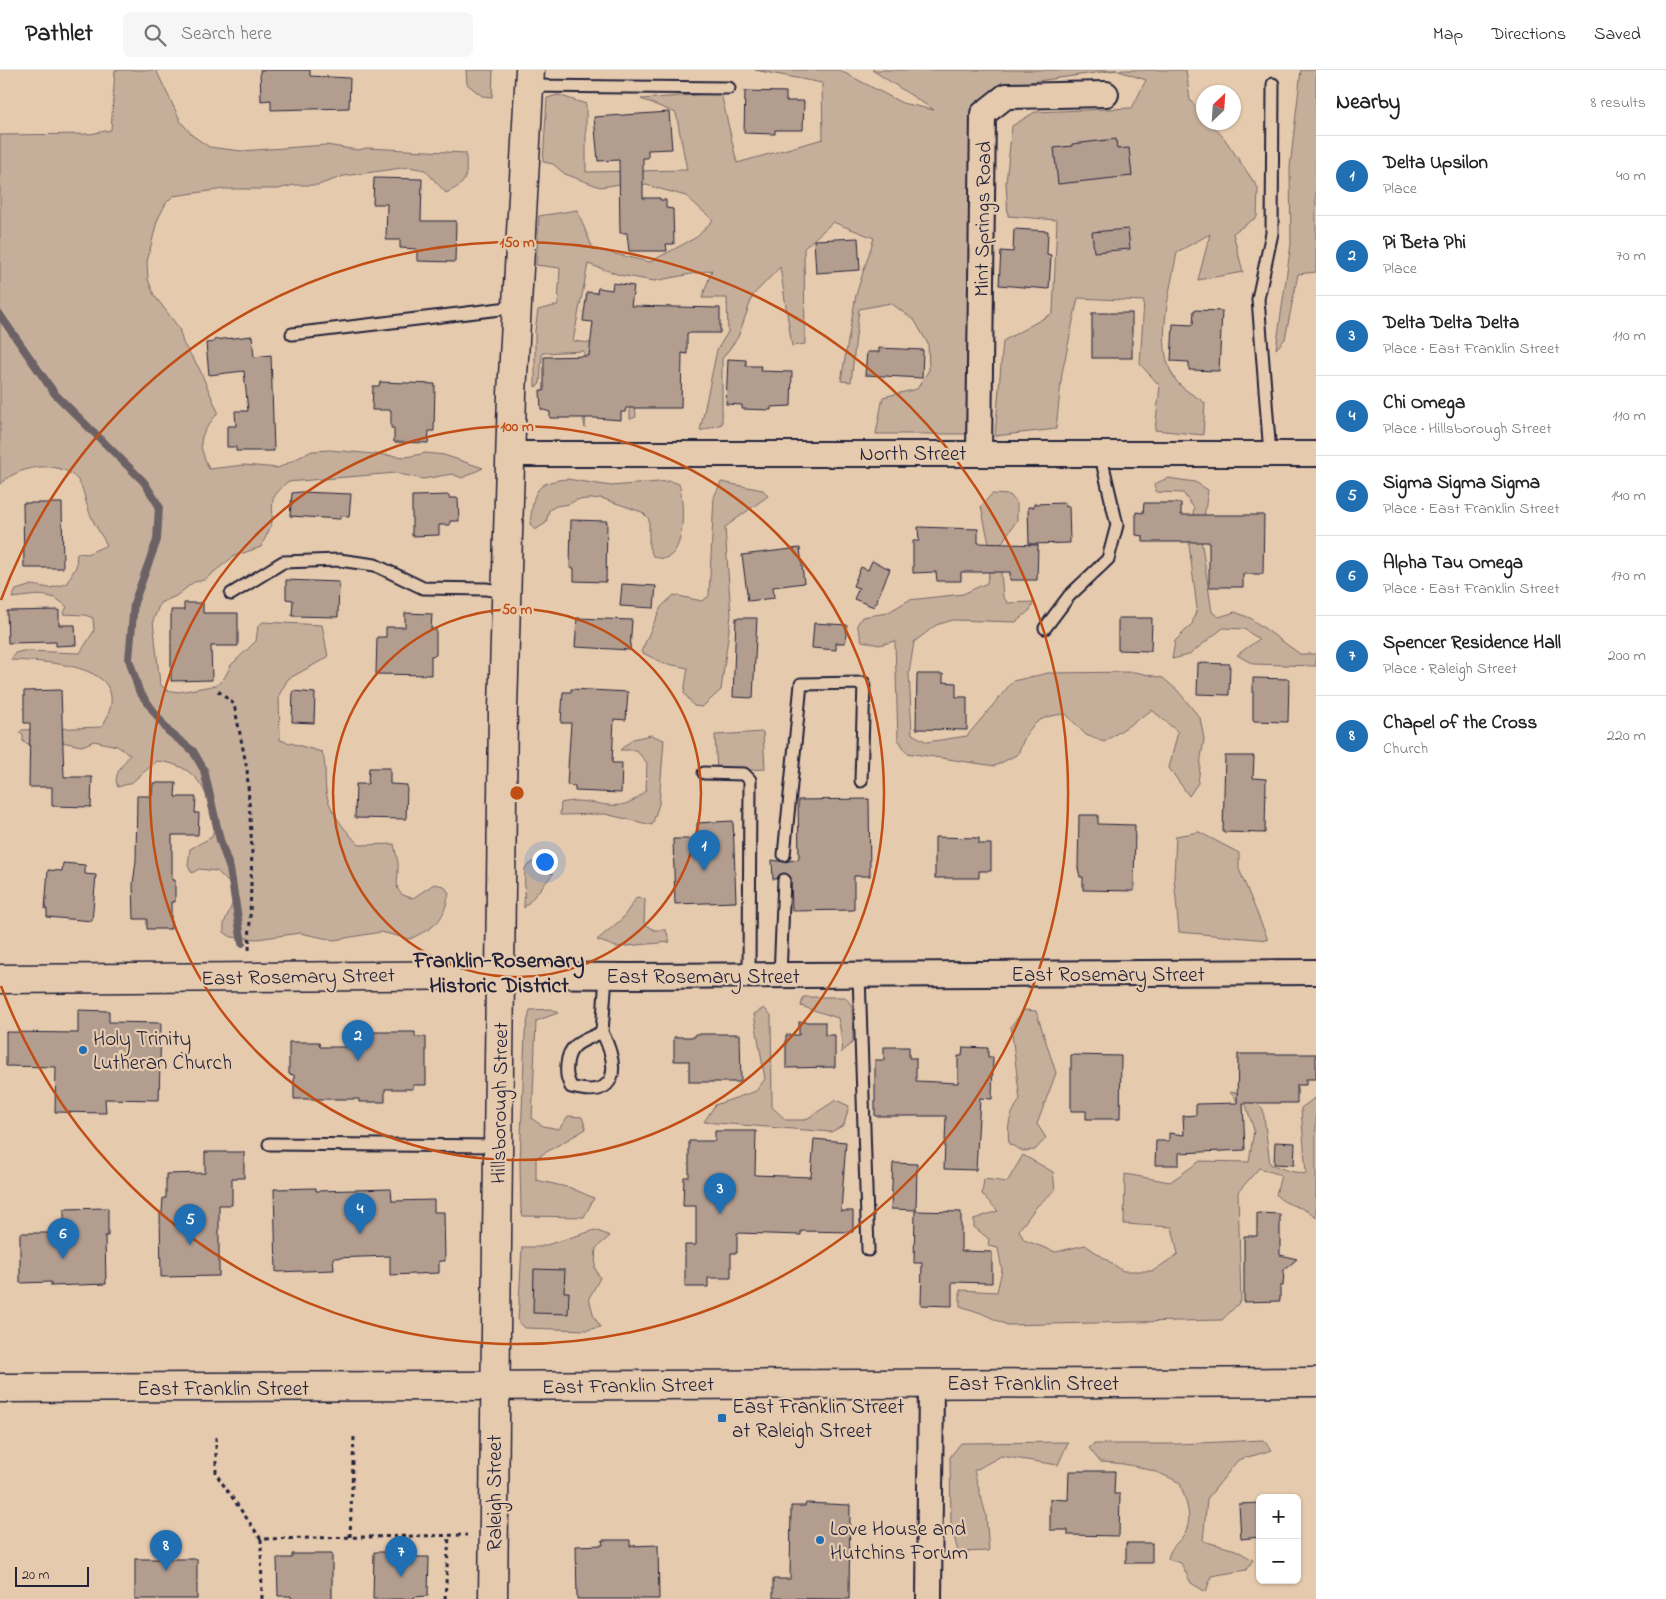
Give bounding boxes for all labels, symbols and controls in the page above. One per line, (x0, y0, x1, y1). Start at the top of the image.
search box (123, 12, 473, 57)
text: Pathlet (25, 17, 93, 52)
icon: search (141, 21, 169, 49)
text: Search here (181, 21, 272, 48)
text: Map (1433, 22, 1463, 48)
text: Directions (1491, 22, 1566, 48)
text: Saved (1594, 22, 1641, 48)
north arrow (1196, 85, 1241, 130)
text: Nearby (1336, 88, 1400, 118)
text: 8 results (1590, 91, 1646, 115)
street label: Mint Springs Road (968, 141, 1002, 297)
text: Delta Upsilon (1383, 150, 1488, 177)
text: 1 (1349, 164, 1355, 188)
text: 40 m (1616, 164, 1646, 188)
text: Place (1383, 177, 1417, 201)
text: Pi Beta Phi (1383, 230, 1466, 257)
text: 150 m (499, 232, 535, 254)
text: 2 (1348, 244, 1356, 268)
text: 70 m (1616, 244, 1646, 268)
text: Place (1383, 257, 1417, 281)
text: Delta Delta Delta (1383, 310, 1519, 337)
text: 3 (1349, 324, 1355, 348)
text: 110 m (1612, 324, 1646, 348)
text: Place · East Franklin Street (1383, 337, 1560, 361)
text: Chi Omega (1383, 390, 1465, 417)
text: 4 (1349, 404, 1355, 428)
text: 110 m (1612, 404, 1646, 428)
text: 100 m (500, 416, 534, 438)
text: Place · Hillsborough Street (1383, 417, 1552, 441)
street label: North Street (860, 440, 966, 470)
text: Sigma Sigma Sigma (1383, 470, 1540, 497)
text: 5 (1347, 484, 1357, 508)
text: 140 m (1611, 484, 1646, 508)
text: Place · East Franklin Street (1383, 497, 1560, 521)
text: Alpha Tau Omega (1383, 550, 1523, 577)
text: 6 (1348, 564, 1356, 588)
text: 170 m (1611, 564, 1646, 588)
text: Place · East Franklin Street (1383, 577, 1560, 601)
text: 50 m (502, 599, 533, 621)
text: Spencer Residence Hall (1383, 630, 1561, 657)
text: 7 (1349, 644, 1355, 668)
text: 200 m (1608, 644, 1646, 668)
text: Place · Raleigh Street (1383, 657, 1517, 681)
text: Chapel of the Cross (1383, 710, 1537, 737)
text: 8 (1349, 724, 1355, 748)
text: 220 m (1607, 724, 1646, 748)
text: Church (1383, 737, 1428, 761)
centre of rings (508, 784, 526, 802)
pin: 1 (688, 830, 720, 871)
your location (532, 849, 558, 875)
district label: Franklin-Rosemary Historic District (412, 946, 585, 1003)
street label: East Rosemary Street (201, 961, 395, 997)
street label: East Rosemary Street (1011, 961, 1205, 993)
street label: East Rosemary Street (606, 963, 800, 995)
pin: 2 (342, 1020, 374, 1061)
street label: Hillsborough Street (485, 1022, 519, 1184)
place label: Holy Trinity Lutheran Church (93, 1025, 232, 1079)
marker: Holy Trinity Lutheran Church (77, 1044, 89, 1056)
pin: 3 (704, 1173, 736, 1214)
pin: 4 (344, 1193, 376, 1234)
pin: 5 (174, 1204, 206, 1245)
pin: 6 (47, 1218, 79, 1259)
street label: East Franklin Street (542, 1370, 714, 1404)
street label: East Franklin Street (947, 1370, 1119, 1400)
street label: East Franklin Street (137, 1375, 309, 1405)
place label: East Franklin Street at Raleigh Street (732, 1393, 904, 1449)
marker: East Franklin Street at Raleigh Street (716, 1412, 728, 1424)
street label: Raleigh Street (481, 1435, 513, 1551)
map controls (1256, 1494, 1301, 1584)
button: + (1256, 1494, 1301, 1539)
place label: Love House and Hutchins Forum (830, 1515, 968, 1569)
pin: 8 (150, 1530, 182, 1571)
marker: Love House and Hutchins Forum (814, 1534, 826, 1546)
pin: 7 (385, 1536, 417, 1577)
button: − (1256, 1539, 1301, 1584)
scale bar (15, 1564, 89, 1587)
text: 20 m (22, 1565, 49, 1586)

